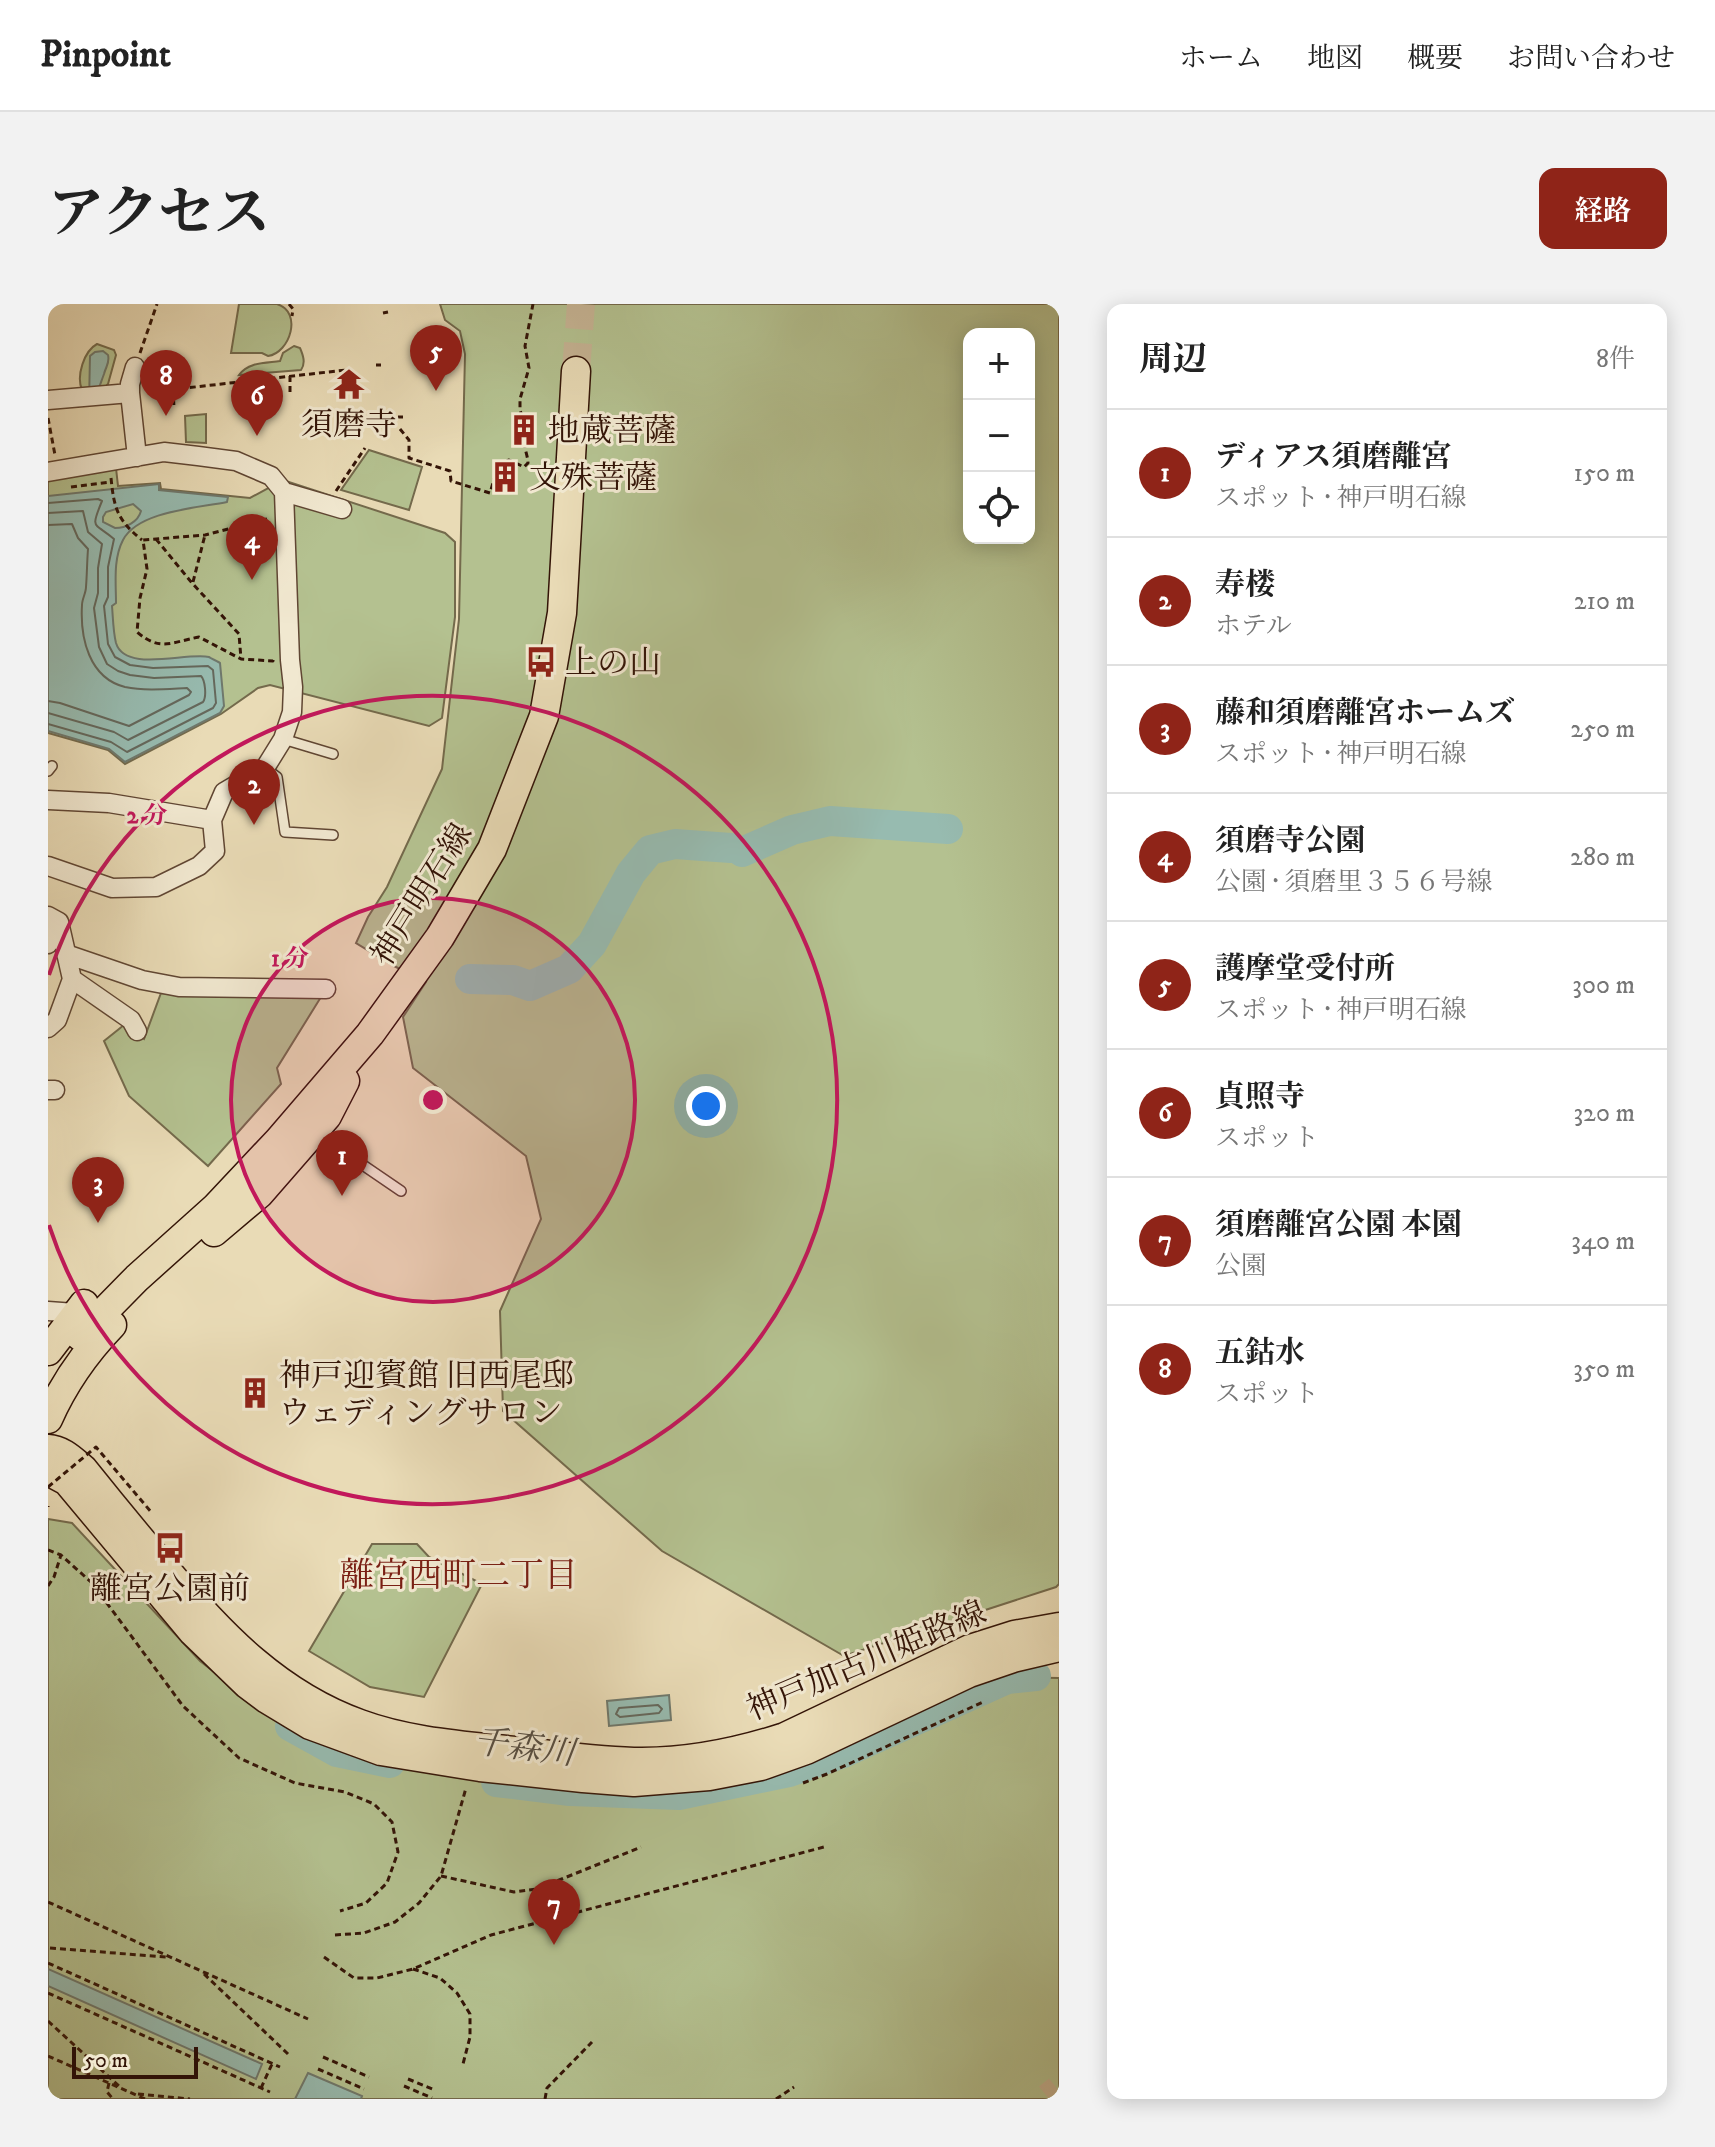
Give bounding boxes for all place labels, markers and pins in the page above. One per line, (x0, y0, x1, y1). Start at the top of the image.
pin: 5 (410, 325, 462, 391)
pin: 8 (140, 350, 192, 416)
temple icon: 須磨寺 (332, 367, 366, 401)
pin: 6 (231, 370, 283, 436)
place label: 須磨寺 (301, 406, 397, 446)
place label: 地蔵菩薩 (548, 412, 676, 452)
building icon: 地蔵菩薩 (507, 413, 541, 447)
place label: 文殊菩薩 (529, 459, 657, 499)
building icon: 文殊菩薩 (488, 460, 522, 494)
pin: 4 (226, 514, 278, 580)
place label: 上の山 (565, 644, 661, 684)
bus stop icon: 上の山 (524, 645, 558, 679)
pin: 2 (228, 759, 280, 825)
centre of rings (419, 1086, 447, 1114)
pin: 1 (316, 1130, 368, 1196)
pin: 3 (72, 1157, 124, 1223)
place label: 神戸迎賓館 旧西尾邸 ウェディングサロン (279, 1357, 574, 1434)
building icon: 神戸迎賓館 旧西尾邸 ウェディングサロン (238, 1376, 272, 1410)
bus stop icon: 離宮公園前 (153, 1531, 187, 1565)
place label: 離宮公園前 (90, 1570, 250, 1610)
pin: 7 (528, 1879, 580, 1945)

